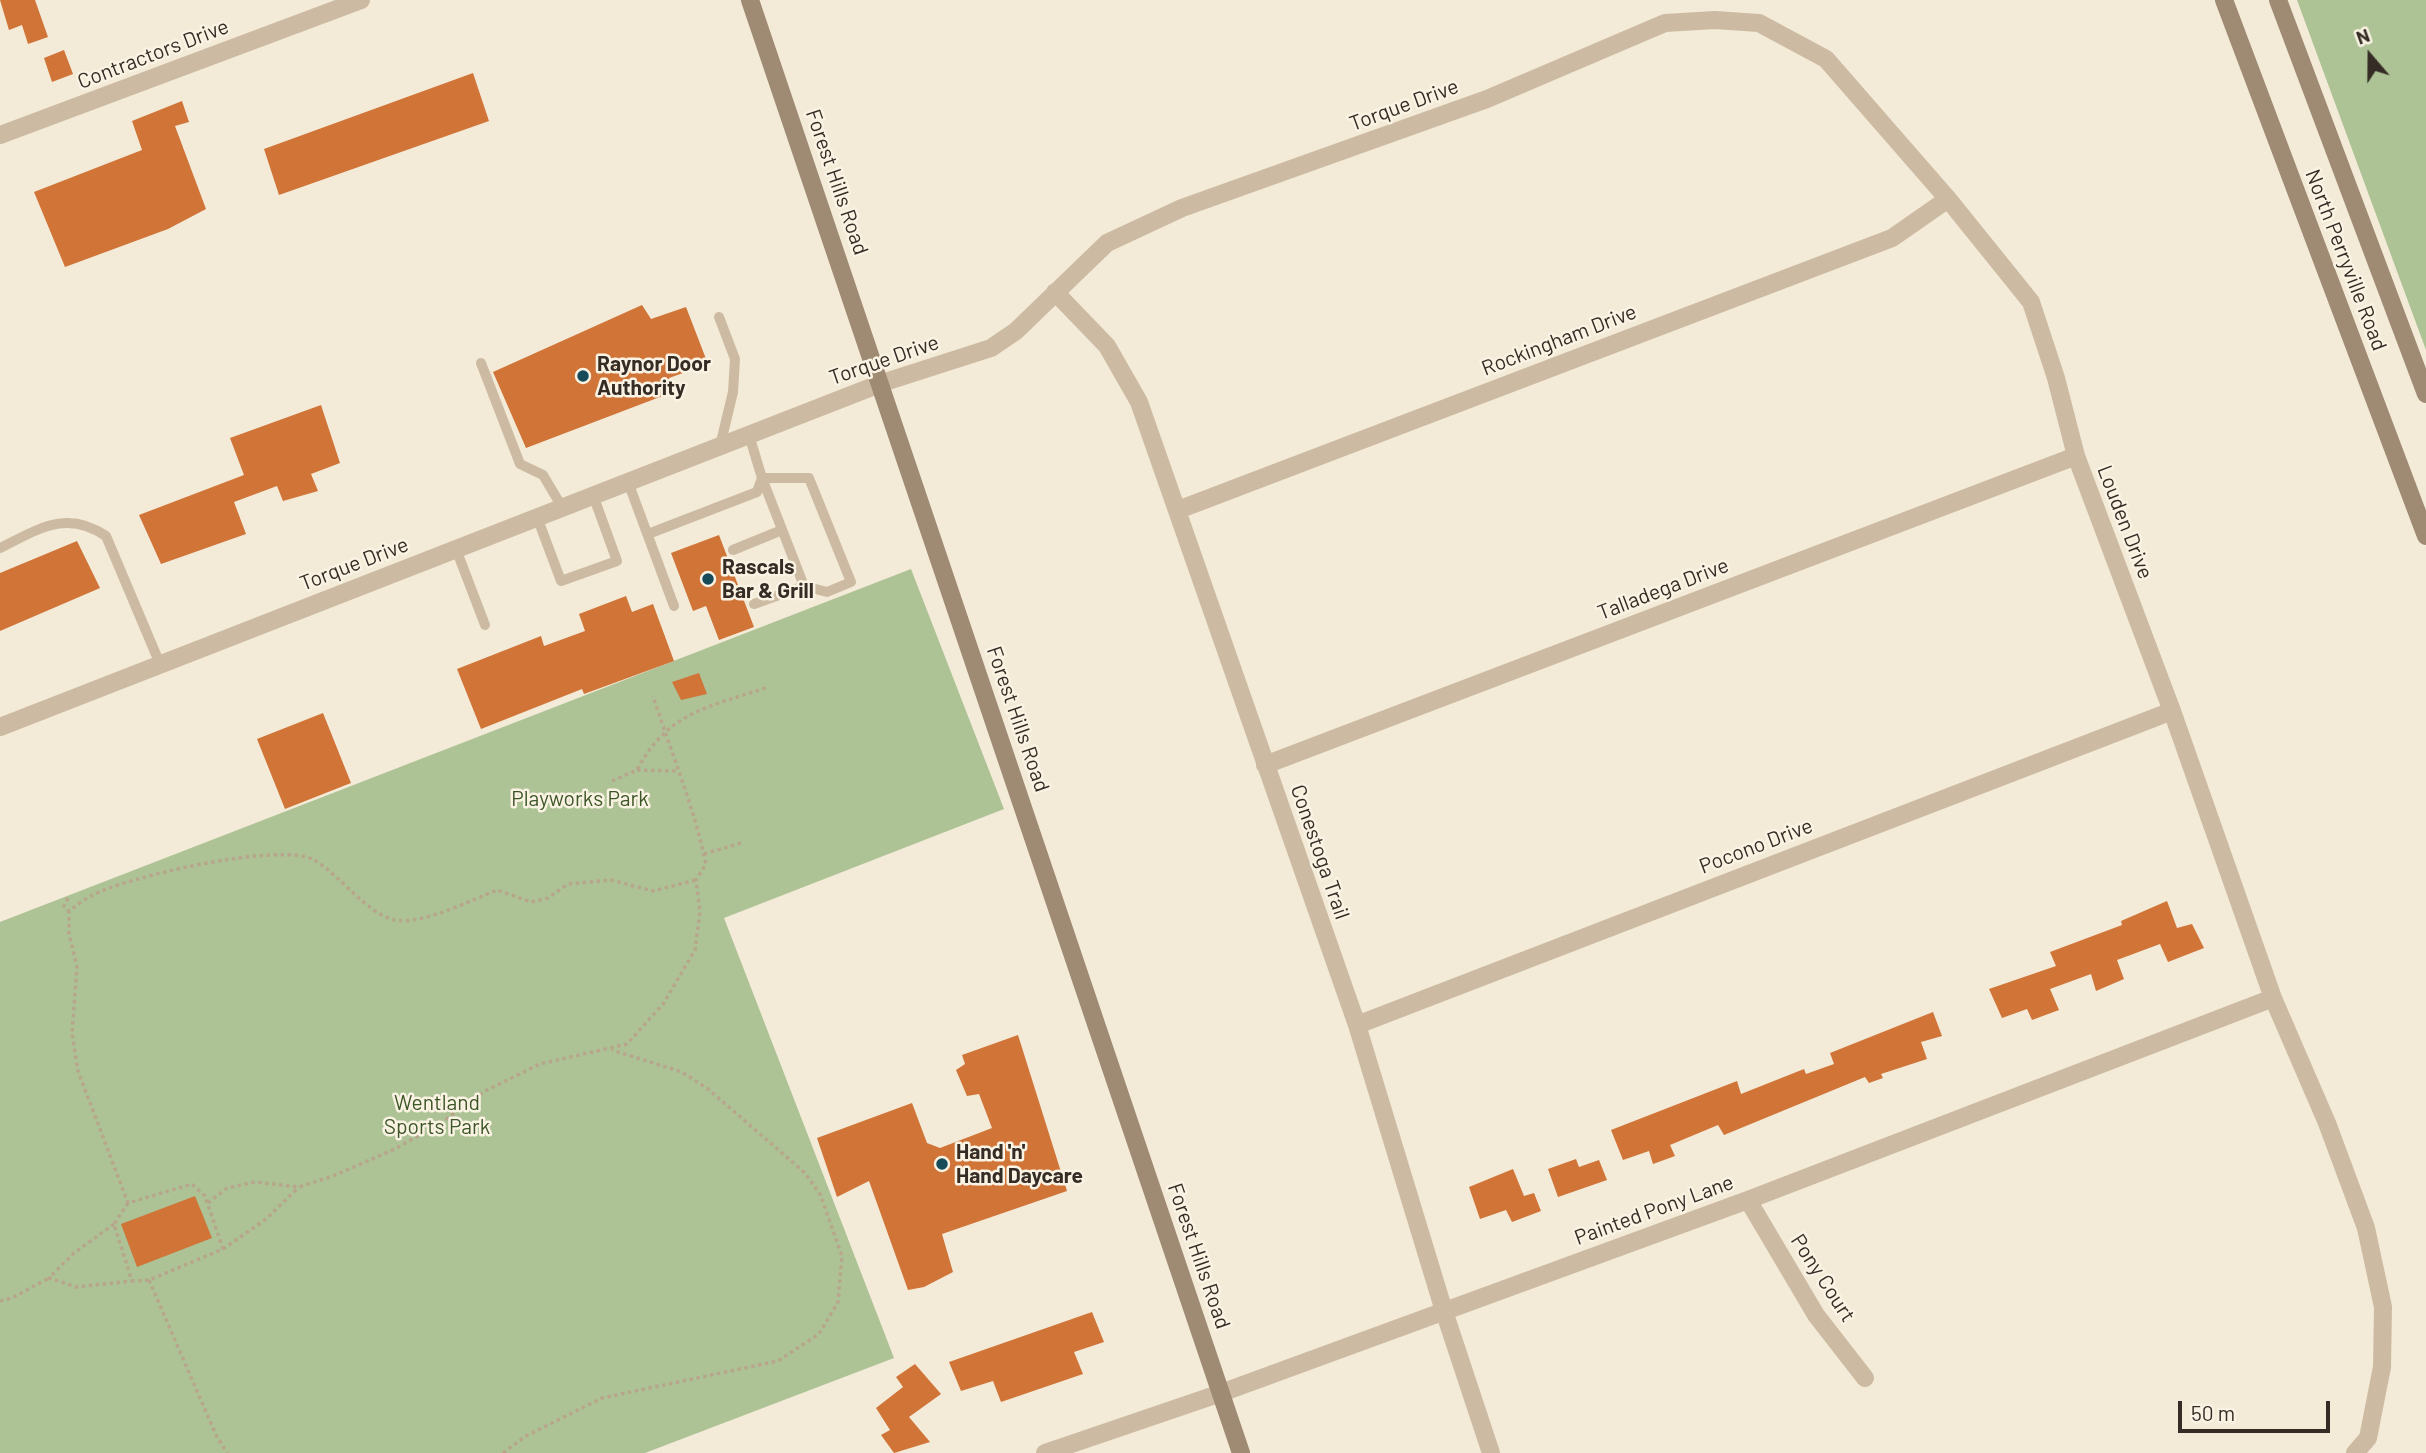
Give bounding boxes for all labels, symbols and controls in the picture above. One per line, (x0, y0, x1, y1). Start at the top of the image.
street label: Contractors Drive (74, 14, 232, 94)
north arrow (2335, 21, 2405, 91)
text: N (2353, 23, 2373, 49)
street label: Torque Drive (1346, 74, 1462, 136)
street label: Forest Hills Road (800, 106, 874, 258)
street label: North Perryville Road (2300, 166, 2392, 354)
street label: Rockingham Drive (1478, 299, 1640, 381)
street label: Torque Drive (826, 329, 942, 391)
place label: Raynor Door Authority (597, 351, 711, 401)
marker: Raynor Door Authority (575, 368, 591, 384)
street label: Louden Drive (2092, 462, 2158, 582)
street label: Torque Drive (296, 532, 412, 596)
street label: Talladega Drive (1594, 552, 1732, 626)
place label: Rascals Bar & Grill (722, 554, 814, 604)
marker: Rascals Bar & Grill (700, 571, 716, 587)
street label: Forest Hills Road (981, 643, 1055, 795)
street label: Conestoga Trail (1285, 781, 1355, 923)
park label: Playworks Park (511, 786, 649, 812)
street label: Pocono Drive (1696, 813, 1816, 879)
park label: Wentland Sports Park (384, 1090, 490, 1140)
place label: Hand 'n' Hand Daycare (956, 1139, 1083, 1189)
marker: Hand 'n' Hand Daycare (934, 1156, 950, 1172)
street label: Painted Pony Lane (1571, 1170, 1737, 1250)
street label: Forest Hills Road (1162, 1180, 1236, 1332)
street label: Pony Court (1785, 1229, 1861, 1327)
scale bar (2181, 1386, 2333, 1430)
text: 50 m (2191, 1400, 2235, 1425)

